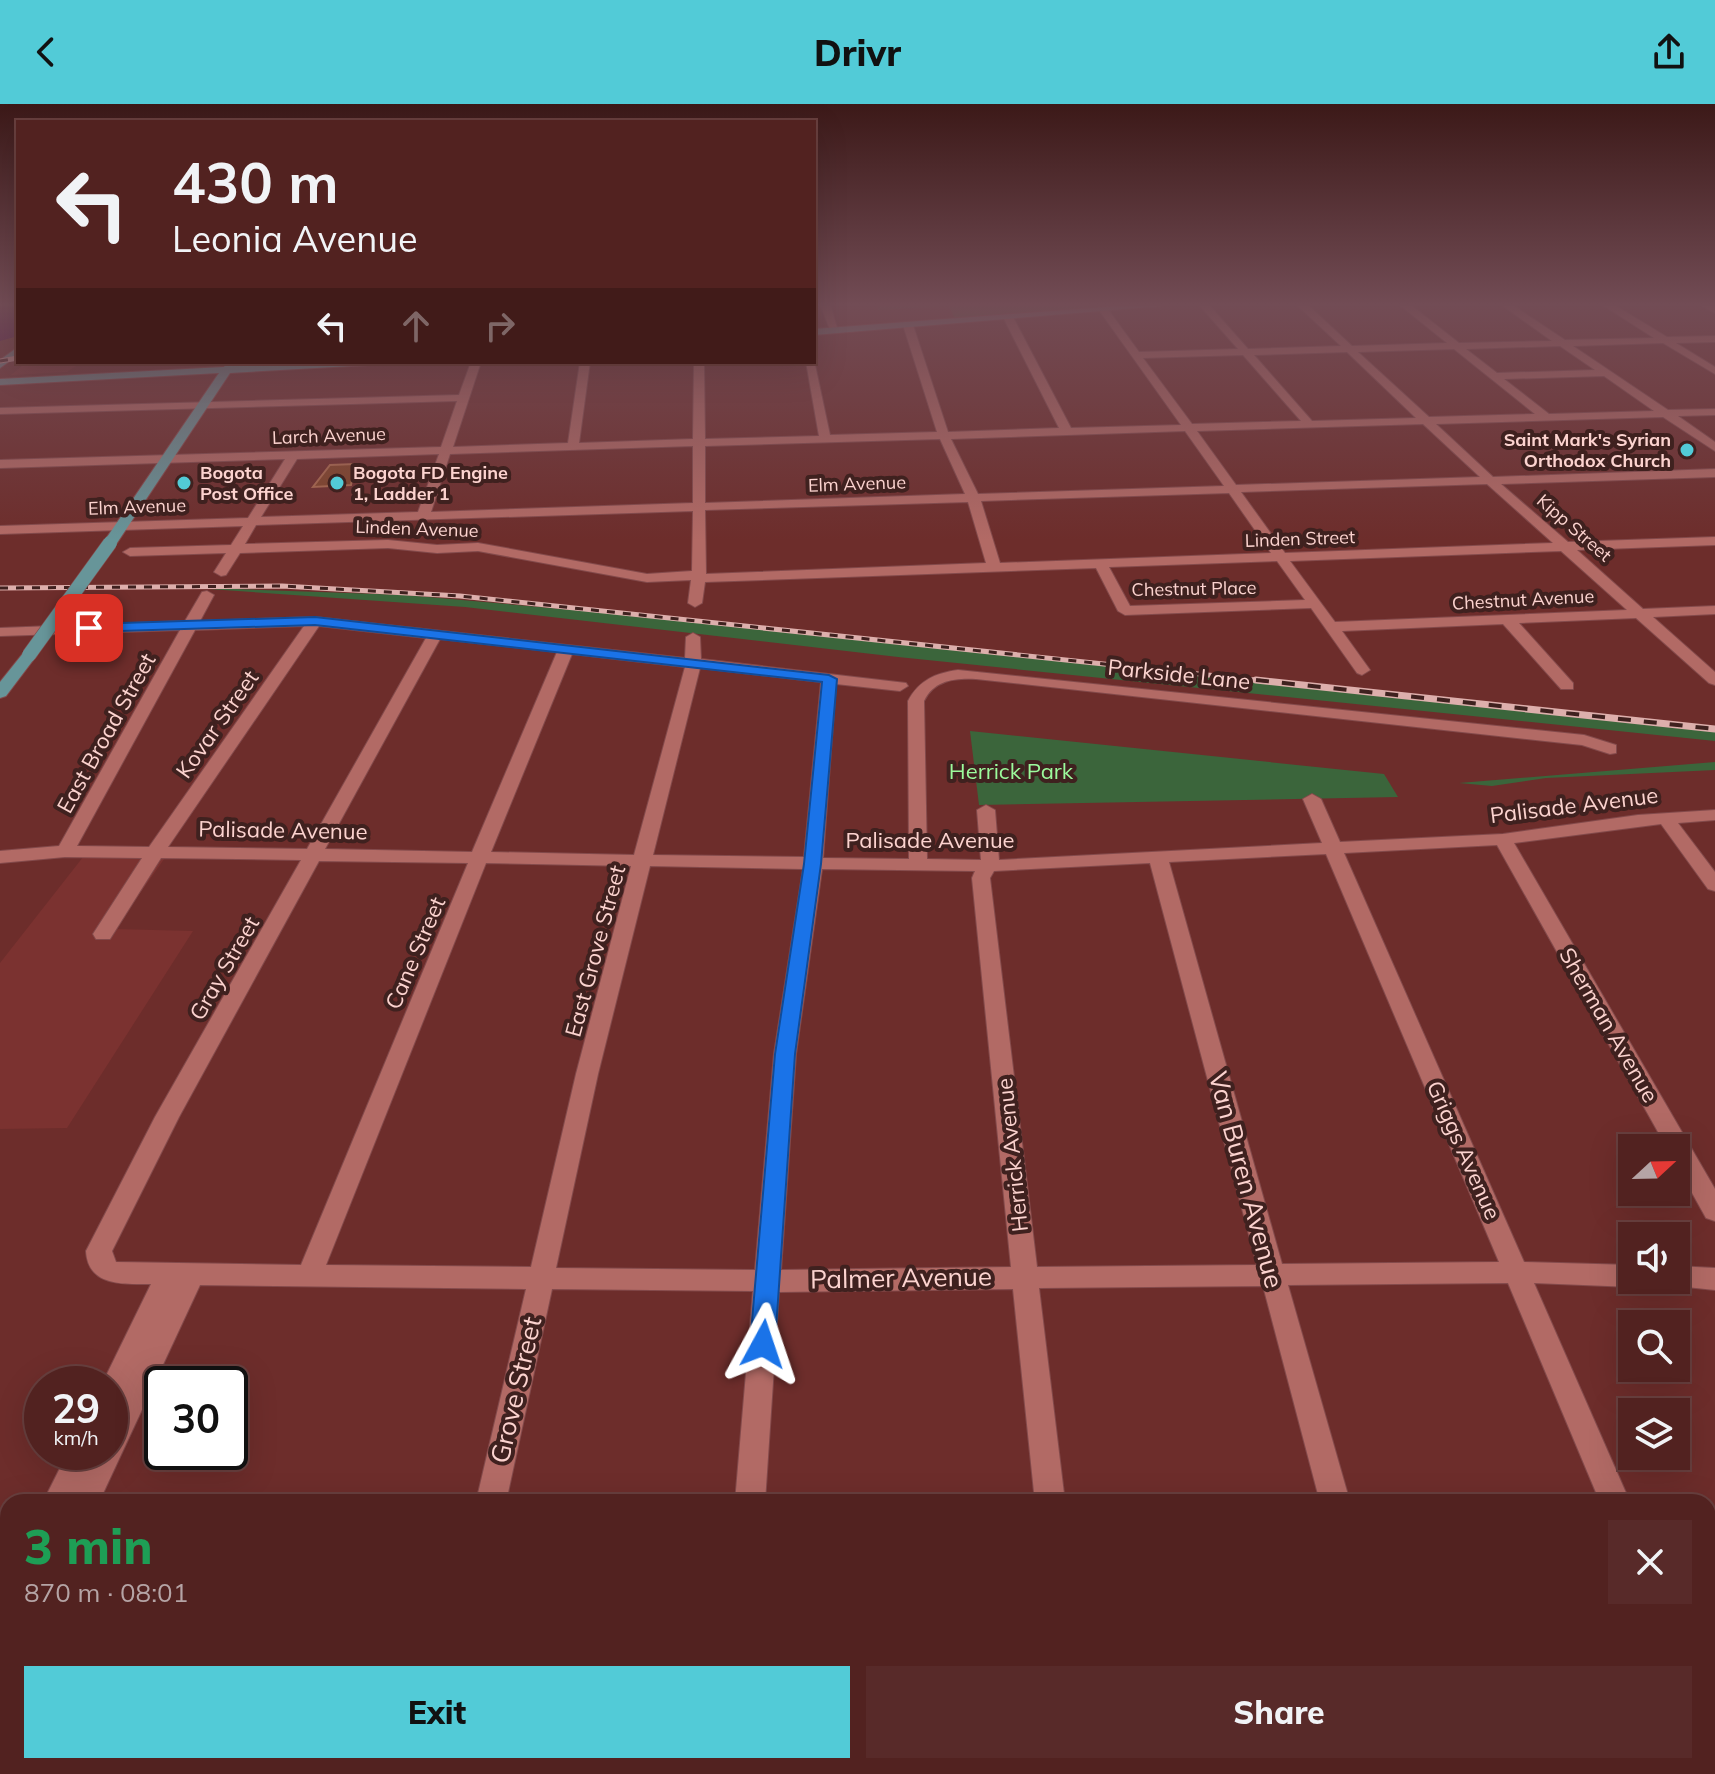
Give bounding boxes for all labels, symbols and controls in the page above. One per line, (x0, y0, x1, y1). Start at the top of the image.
icon: back (24, 30, 68, 74)
text: Drivr (814, 30, 901, 75)
icon: share (1647, 30, 1691, 74)
text: 430 m (172, 147, 339, 217)
icon: left (40, 152, 144, 256)
text: Leonia Avenue (172, 216, 418, 261)
icon: left (310, 304, 354, 348)
icon: ahead (394, 304, 438, 348)
icon: right (478, 304, 522, 348)
street label: Larch Avenue (272, 422, 386, 449)
place label: Saint Mark's Syrian Orthodox Church (1504, 428, 1671, 472)
marker: Saint Mark's Syrian Orthodox Church (1678, 441, 1696, 459)
place label: Bogota Post Office (200, 461, 293, 505)
place label: Bogota FD Engine 1, Ladder 1 (353, 461, 508, 505)
street label: Elm Avenue (808, 470, 906, 497)
marker: Bogota Post Office (175, 474, 193, 492)
marker: Bogota FD Engine 1, Ladder 1 (328, 474, 346, 492)
street label: Kipp Street (1532, 489, 1617, 566)
street label: Elm Avenue (88, 493, 186, 520)
street label: Linden Avenue (355, 515, 479, 542)
street label: Linden Street (1244, 525, 1355, 552)
street label: Chestnut Place (1131, 576, 1257, 601)
street label: Chestnut Avenue (1451, 584, 1595, 615)
pin (55, 594, 123, 662)
icon: arrive (67, 606, 111, 650)
street label: East Broad Street (50, 648, 162, 818)
street label: Parkside Lane (1106, 653, 1252, 695)
street label: Kovar Street (170, 664, 265, 783)
park label: Herrick Park (949, 757, 1074, 785)
street label: Palisade Avenue (1488, 781, 1660, 829)
street label: Palisade Avenue (198, 815, 368, 845)
street label: Palisade Avenue (845, 826, 1015, 854)
street label: East Grove Street (559, 862, 631, 1040)
street label: Cane Street (379, 892, 451, 1013)
street label: Gray Street (183, 911, 265, 1025)
street label: Sherman Avenue (1553, 943, 1665, 1107)
street label: Van Buren Avenue (1202, 1068, 1291, 1292)
street label: Griggs Avenue (1421, 1076, 1507, 1224)
street label: Herrick Avenue (990, 1077, 1034, 1233)
north arrow (1618, 1134, 1690, 1206)
map controls (1618, 1134, 1690, 1470)
button: sound (1618, 1222, 1690, 1294)
street label: Palmer Avenue (810, 1259, 992, 1296)
position arrow (721, 1302, 805, 1386)
button: search (1618, 1310, 1690, 1382)
street label: Grove Street (483, 1313, 548, 1466)
speed limit sign: 30 (144, 1366, 248, 1470)
text: 29 (52, 1383, 100, 1433)
button: layers (1618, 1398, 1690, 1470)
text: km/h (53, 1425, 99, 1450)
text: 3 min (24, 1516, 153, 1576)
button: close (1608, 1520, 1692, 1604)
text: 870 m · 08:01 (24, 1576, 188, 1609)
button: Exit (24, 1666, 850, 1758)
button: Share (866, 1666, 1692, 1758)

